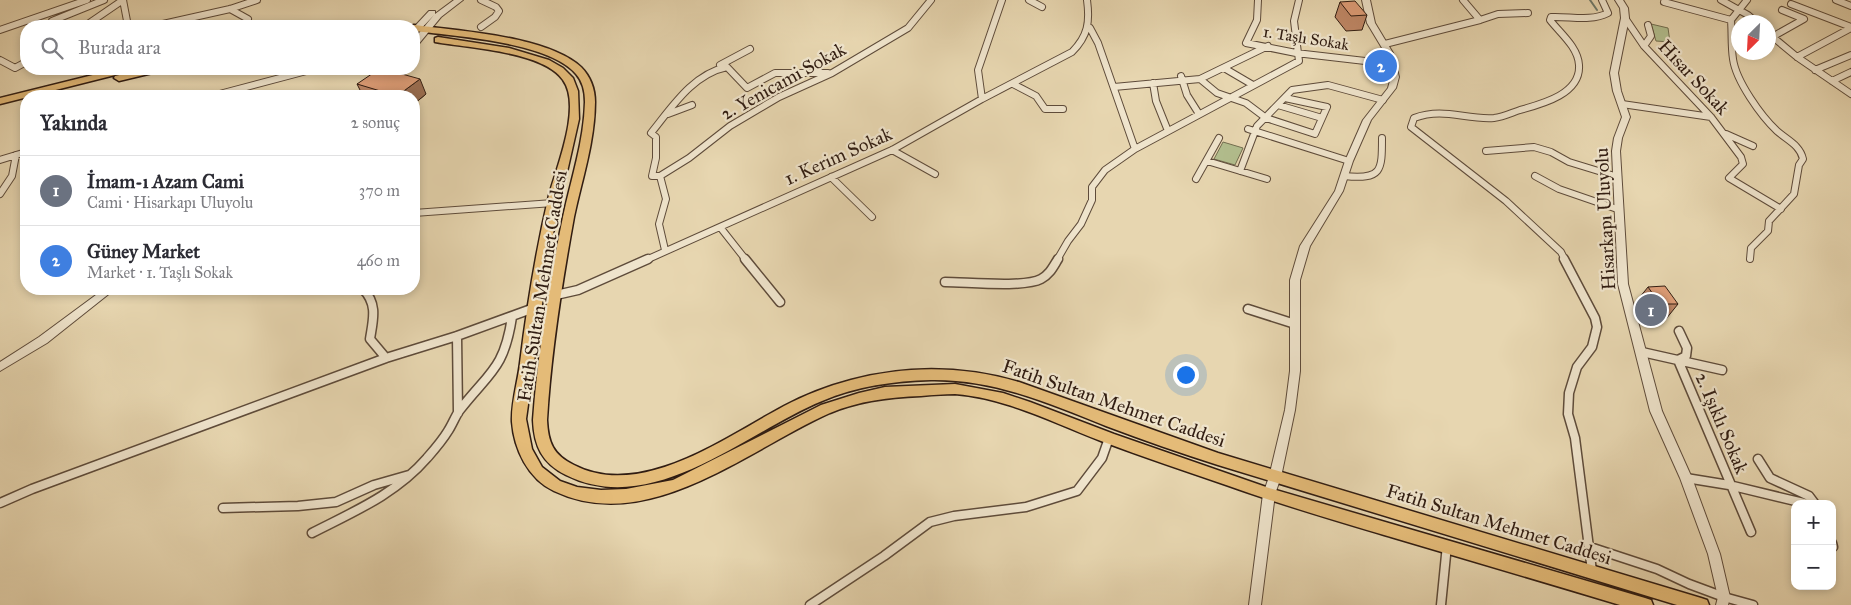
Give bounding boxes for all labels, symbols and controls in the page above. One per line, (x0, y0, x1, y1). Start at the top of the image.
north arrow (1731, 15, 1776, 60)
search box (20, 20, 420, 75)
street label: 1. Taşlı Sokak (1262, 22, 1351, 54)
icon: search (38, 34, 66, 62)
street label: Hisar Sokak (1654, 35, 1735, 119)
text: Burada ara (78, 36, 161, 59)
street label: 2. Yenicami Sokak (716, 37, 850, 125)
pin: 2 (1365, 47, 1397, 85)
text: Yakında (40, 110, 107, 136)
text: 2 sonuç (351, 113, 400, 132)
street label: 1. Kerim Sokak (781, 122, 896, 190)
street label: Hisarkapı Uluyolu (1590, 147, 1620, 291)
street label: Fatih Sultan Mehmet Caddesi (512, 168, 572, 404)
text: İmam-ı Azam Cami (87, 170, 244, 193)
text: 1 (53, 181, 59, 200)
text: 370 m (359, 181, 400, 200)
text: Cami · Hisarkapı Uluyolu (87, 193, 253, 212)
text: Güney Market (87, 240, 200, 263)
text: 2 (52, 251, 60, 270)
text: 460 m (357, 251, 400, 270)
text: Market · 1. Taşlı Sokak (87, 263, 233, 282)
pin: 1 (1635, 291, 1667, 329)
street label: Fatih Sultan Mehmet Caddesi (999, 354, 1229, 452)
your location (1173, 362, 1199, 388)
street label: 2. Işıklı Sokak (1690, 369, 1754, 477)
street label: Fatih Sultan Mehmet Caddesi (1384, 479, 1614, 569)
map controls (1791, 500, 1836, 590)
button: + (1791, 500, 1836, 545)
button: − (1791, 545, 1836, 590)

